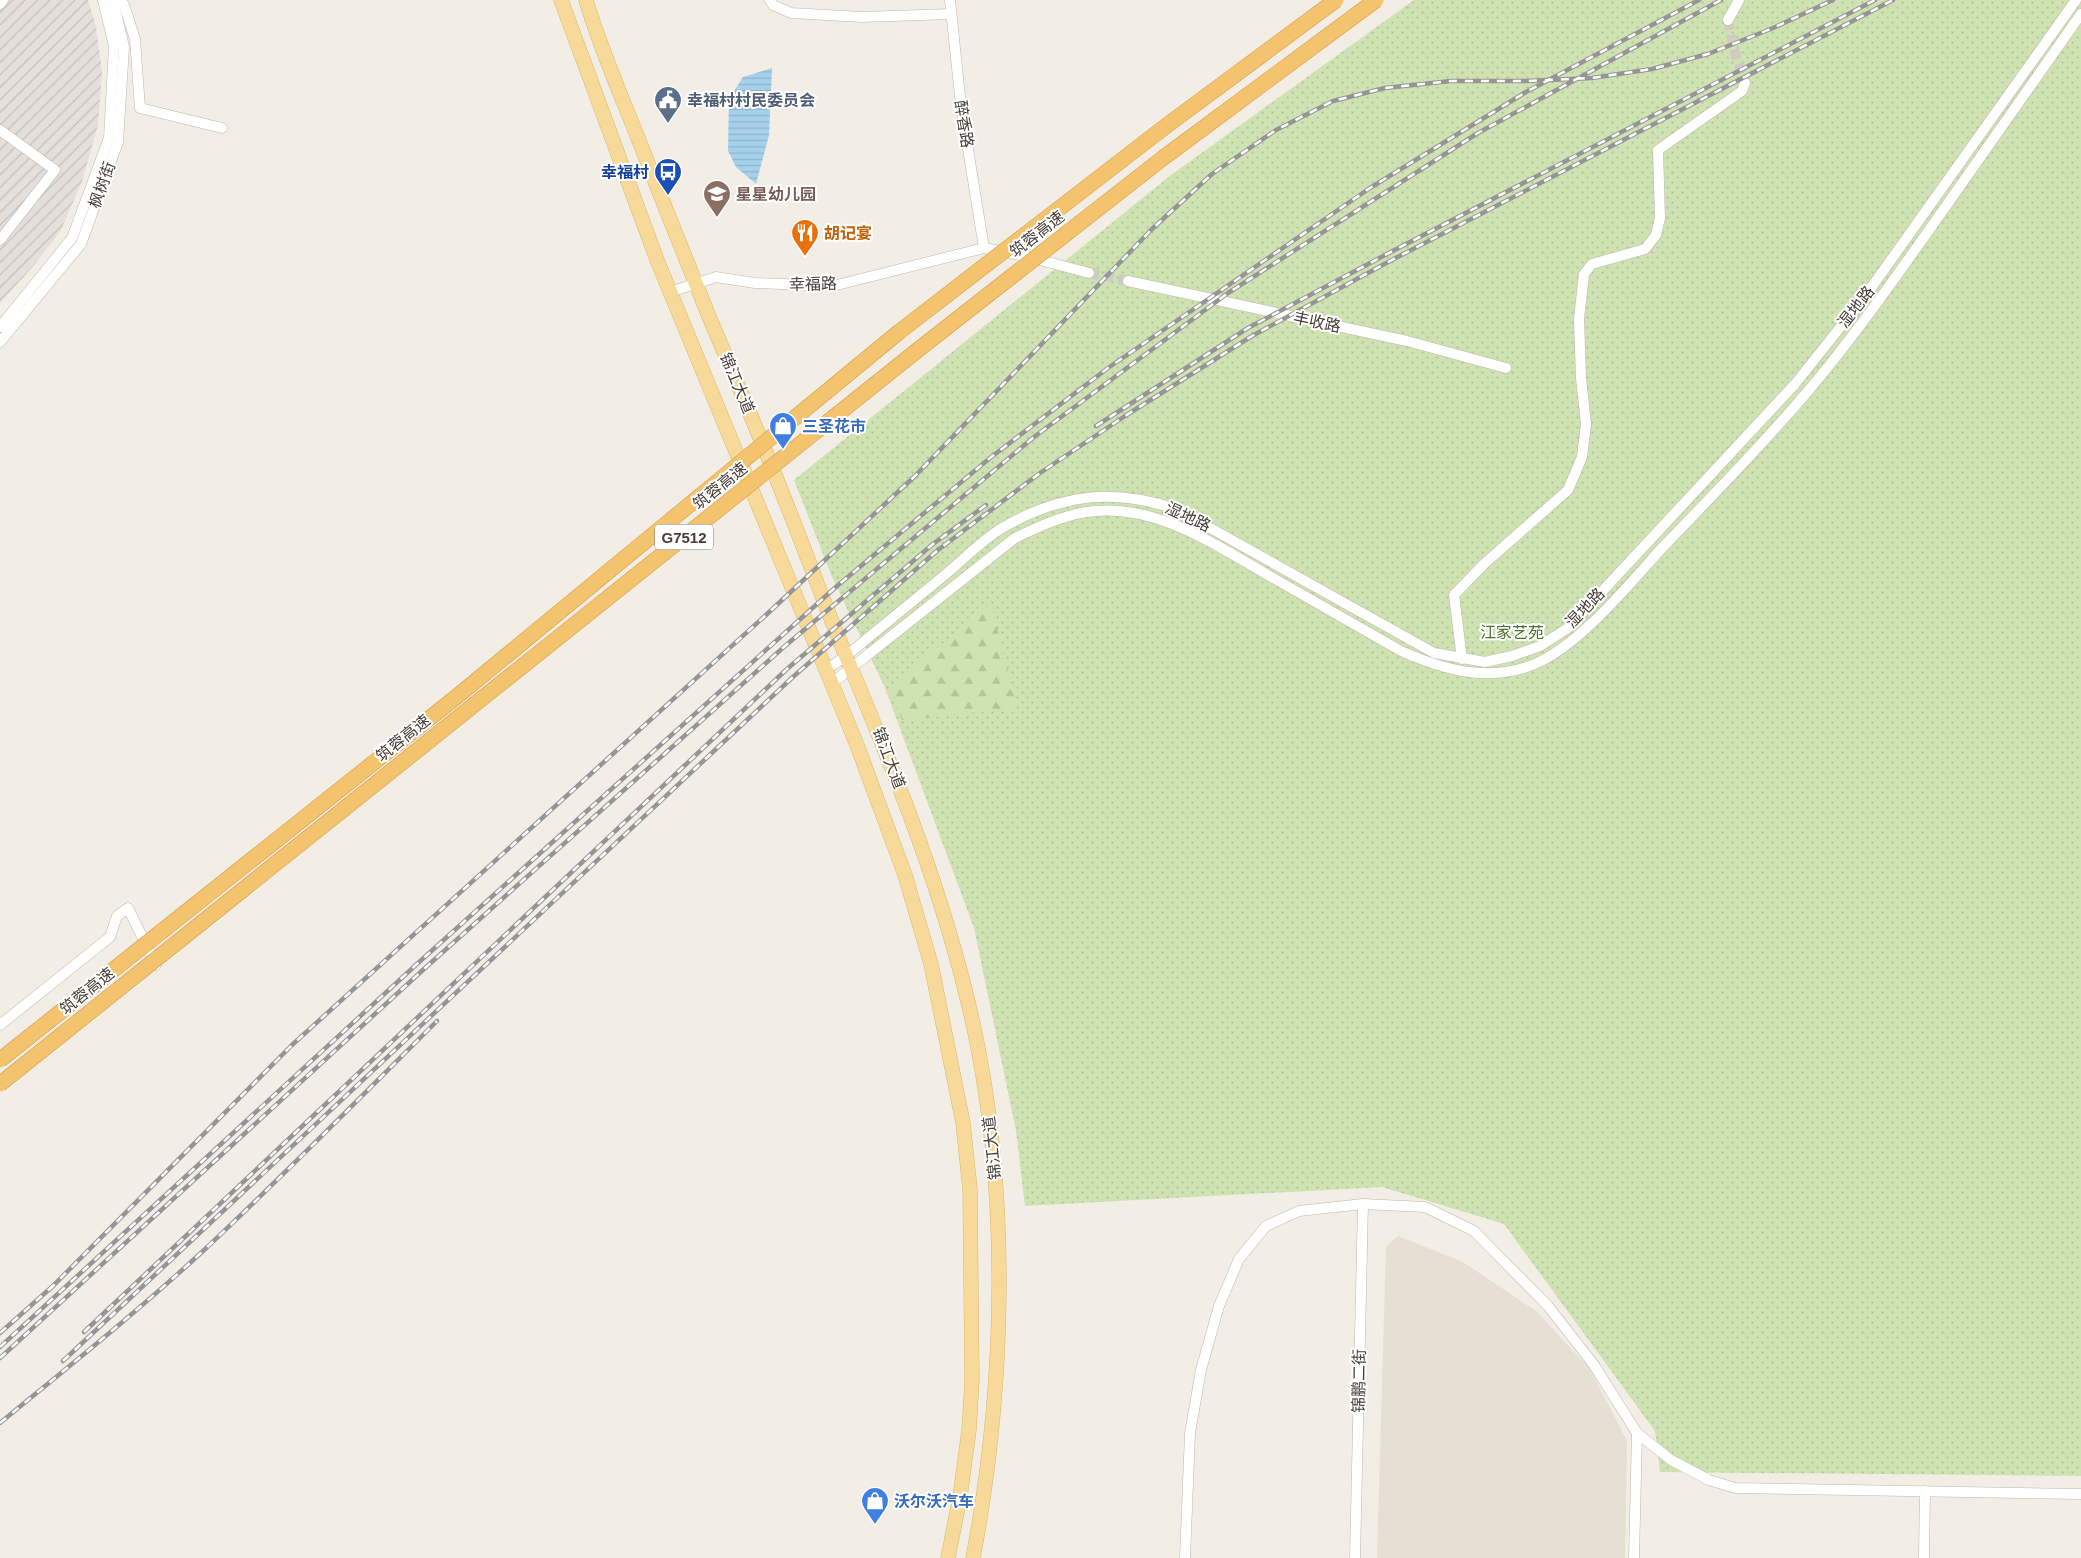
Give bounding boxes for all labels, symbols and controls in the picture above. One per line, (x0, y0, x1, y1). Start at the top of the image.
public building icon: 幸福村村民委员会 (653, 85, 683, 124)
place label: 幸福村村民委员会 (687, 91, 815, 109)
street label: 醉香路 (952, 99, 976, 149)
bus stop icon: 幸福村 (653, 157, 683, 196)
street label: 枫树街 (86, 160, 118, 210)
place label: 幸福村 (601, 163, 649, 181)
school or university icon: 星星幼儿园 (702, 179, 732, 218)
place label: 星星幼儿园 (736, 185, 816, 203)
street label: 筑蓉高速 (1007, 208, 1067, 260)
restaurant icon: 胡记宴 (790, 218, 820, 257)
place label: 胡记宴 (824, 225, 872, 242)
street label: 幸福路 (789, 275, 837, 293)
street label: 湿地路 (1835, 283, 1877, 331)
street label: 丰收路 (1292, 309, 1342, 335)
street label: 锦江大道 (717, 350, 757, 416)
shop icon: 三圣花市 (768, 411, 798, 450)
place label: 三圣花市 (802, 418, 866, 435)
street label: 筑蓉高速 (690, 459, 750, 513)
street label: 湿地路 (1163, 499, 1213, 535)
road number: G7512 (655, 524, 713, 550)
street label: 湿地路 (1562, 585, 1608, 631)
park label: 江家艺苑 (1480, 624, 1544, 641)
street label: 筑蓉高速 (373, 711, 433, 765)
street label: 锦江大道 (870, 725, 908, 791)
street label: 筑蓉高速 (57, 964, 117, 1018)
street label: 锦江大道 (980, 1115, 1004, 1181)
street label: 锦鹏二街 (1350, 1349, 1368, 1413)
shop icon: 沃尔沃汽车 (860, 1486, 890, 1525)
place label: 沃尔沃汽车 (894, 1493, 974, 1510)

